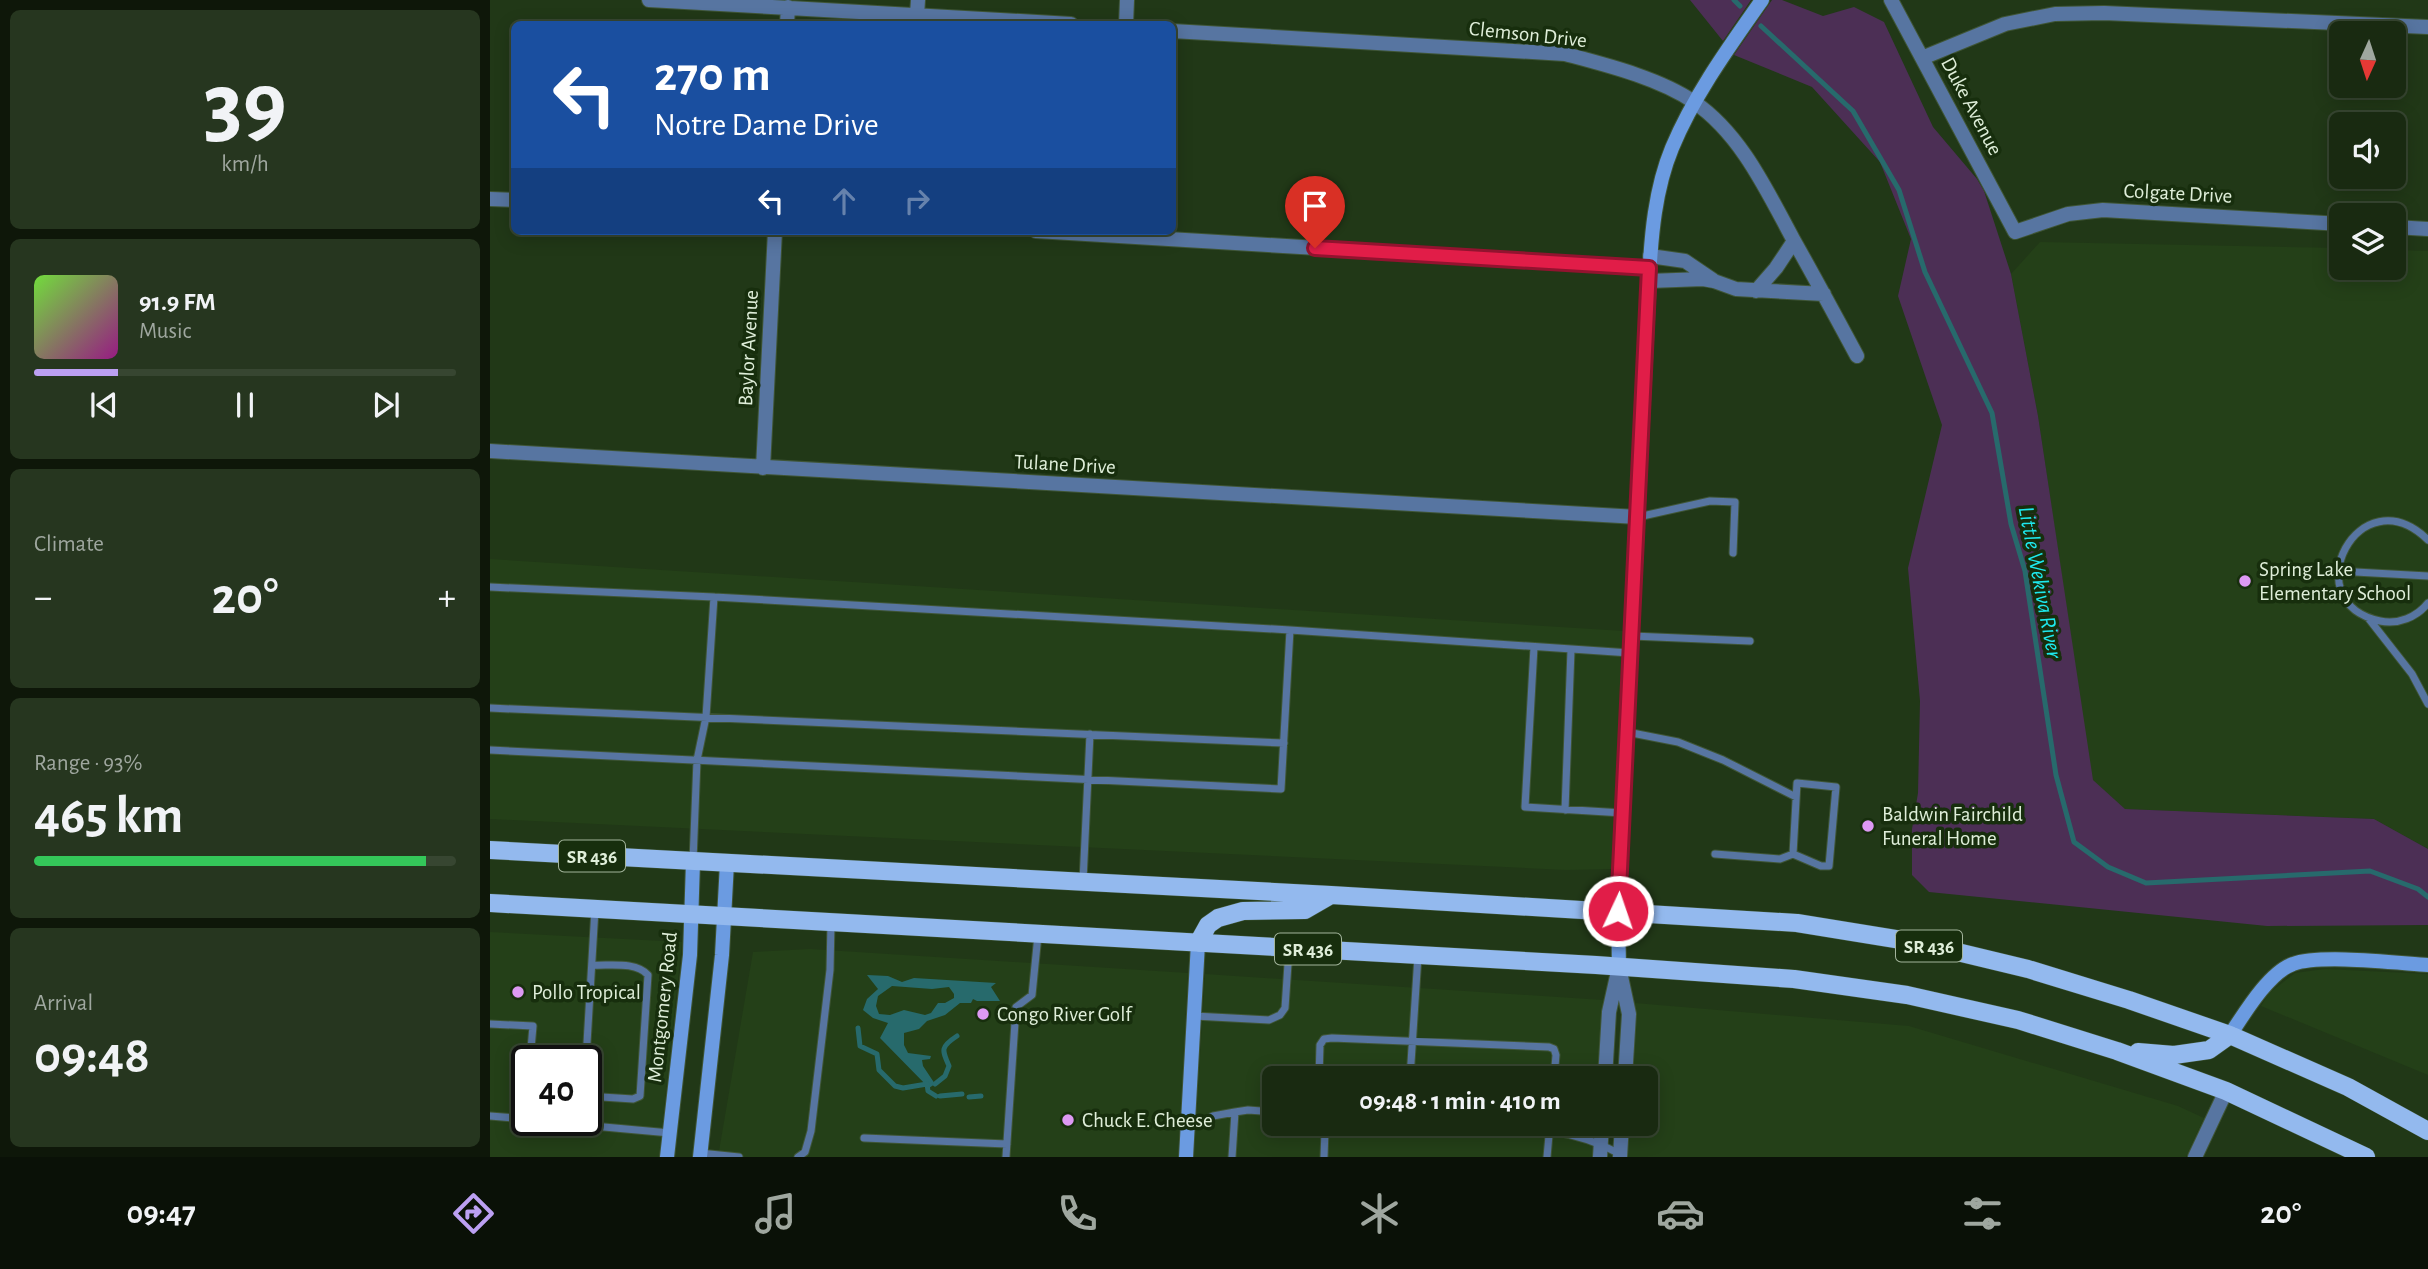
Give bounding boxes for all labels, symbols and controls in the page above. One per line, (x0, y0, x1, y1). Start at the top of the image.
street label: Clemson Drive (1468, 18, 1588, 51)
north arrow (2329, 21, 2406, 98)
map controls (2329, 21, 2406, 280)
icon: left (539, 49, 630, 140)
text: 270 m (654, 51, 771, 100)
street label: Duke Avenue (1937, 54, 2006, 159)
text: 39 (203, 60, 287, 151)
text: Notre Dame Drive (654, 109, 879, 141)
button: sound (2329, 112, 2406, 189)
text: km/h (221, 153, 269, 176)
pin (1285, 176, 1345, 248)
street label: Colgate Drive (2123, 180, 2233, 207)
icon: left (752, 182, 790, 220)
icon: ahead (825, 182, 863, 220)
icon: right (898, 182, 936, 220)
icon: arrive (1296, 187, 1334, 225)
button: layers (2329, 203, 2406, 280)
text: 91.9 FM (139, 289, 216, 315)
street label: Baylor Avenue (735, 289, 762, 407)
text: Music (139, 320, 191, 343)
icon: previous (85, 386, 123, 424)
icon: pause (226, 386, 264, 424)
icon: next (367, 386, 405, 424)
street label: Tulane Drive (1014, 451, 1116, 478)
water label: Little Wekiva River (2013, 504, 2066, 661)
text: Climate (34, 533, 104, 556)
place label: Spring Lake Elementary School (2259, 559, 2411, 604)
text: 20° (212, 571, 278, 623)
marker: Spring Lake Elementary School (2237, 573, 2253, 589)
text: − (34, 579, 52, 617)
text: + (438, 579, 456, 617)
text: Range · 93% (34, 752, 142, 775)
text: 465 km (34, 790, 183, 842)
place label: Baldwin Fairchild Funeral Home (1882, 804, 2023, 849)
marker: Baldwin Fairchild Funeral Home (1860, 818, 1876, 834)
road number: SR 436 (559, 841, 625, 872)
position arrow (1581, 874, 1655, 948)
road number: SR 436 (1896, 930, 1962, 962)
street label: Montgomery Road (644, 931, 681, 1083)
road number: SR 436 (1275, 934, 1341, 965)
place label: Pollo Tropical (532, 982, 641, 1003)
marker: Pollo Tropical (510, 984, 526, 1000)
text: Arrival (34, 992, 93, 1015)
place label: Congo River Golf (997, 1004, 1133, 1025)
marker: Congo River Golf (975, 1006, 991, 1022)
text: 09:48 (34, 1030, 150, 1082)
speed limit sign: 40 (511, 1045, 602, 1136)
text: 09:48 · 1 min · 410 m (1359, 1088, 1561, 1114)
place label: Chuck E. Cheese (1082, 1110, 1213, 1131)
marker: Chuck E. Cheese (1060, 1112, 1076, 1128)
icon: directions (449, 1189, 498, 1238)
icon: music (751, 1189, 800, 1238)
icon: phone (1053, 1189, 1102, 1238)
icon: climate (1355, 1189, 1404, 1238)
icon: car (1656, 1189, 1705, 1238)
icon: filters (1958, 1189, 2007, 1238)
text: 09:47 (126, 1197, 196, 1229)
text: 20° (2260, 1197, 2301, 1229)

